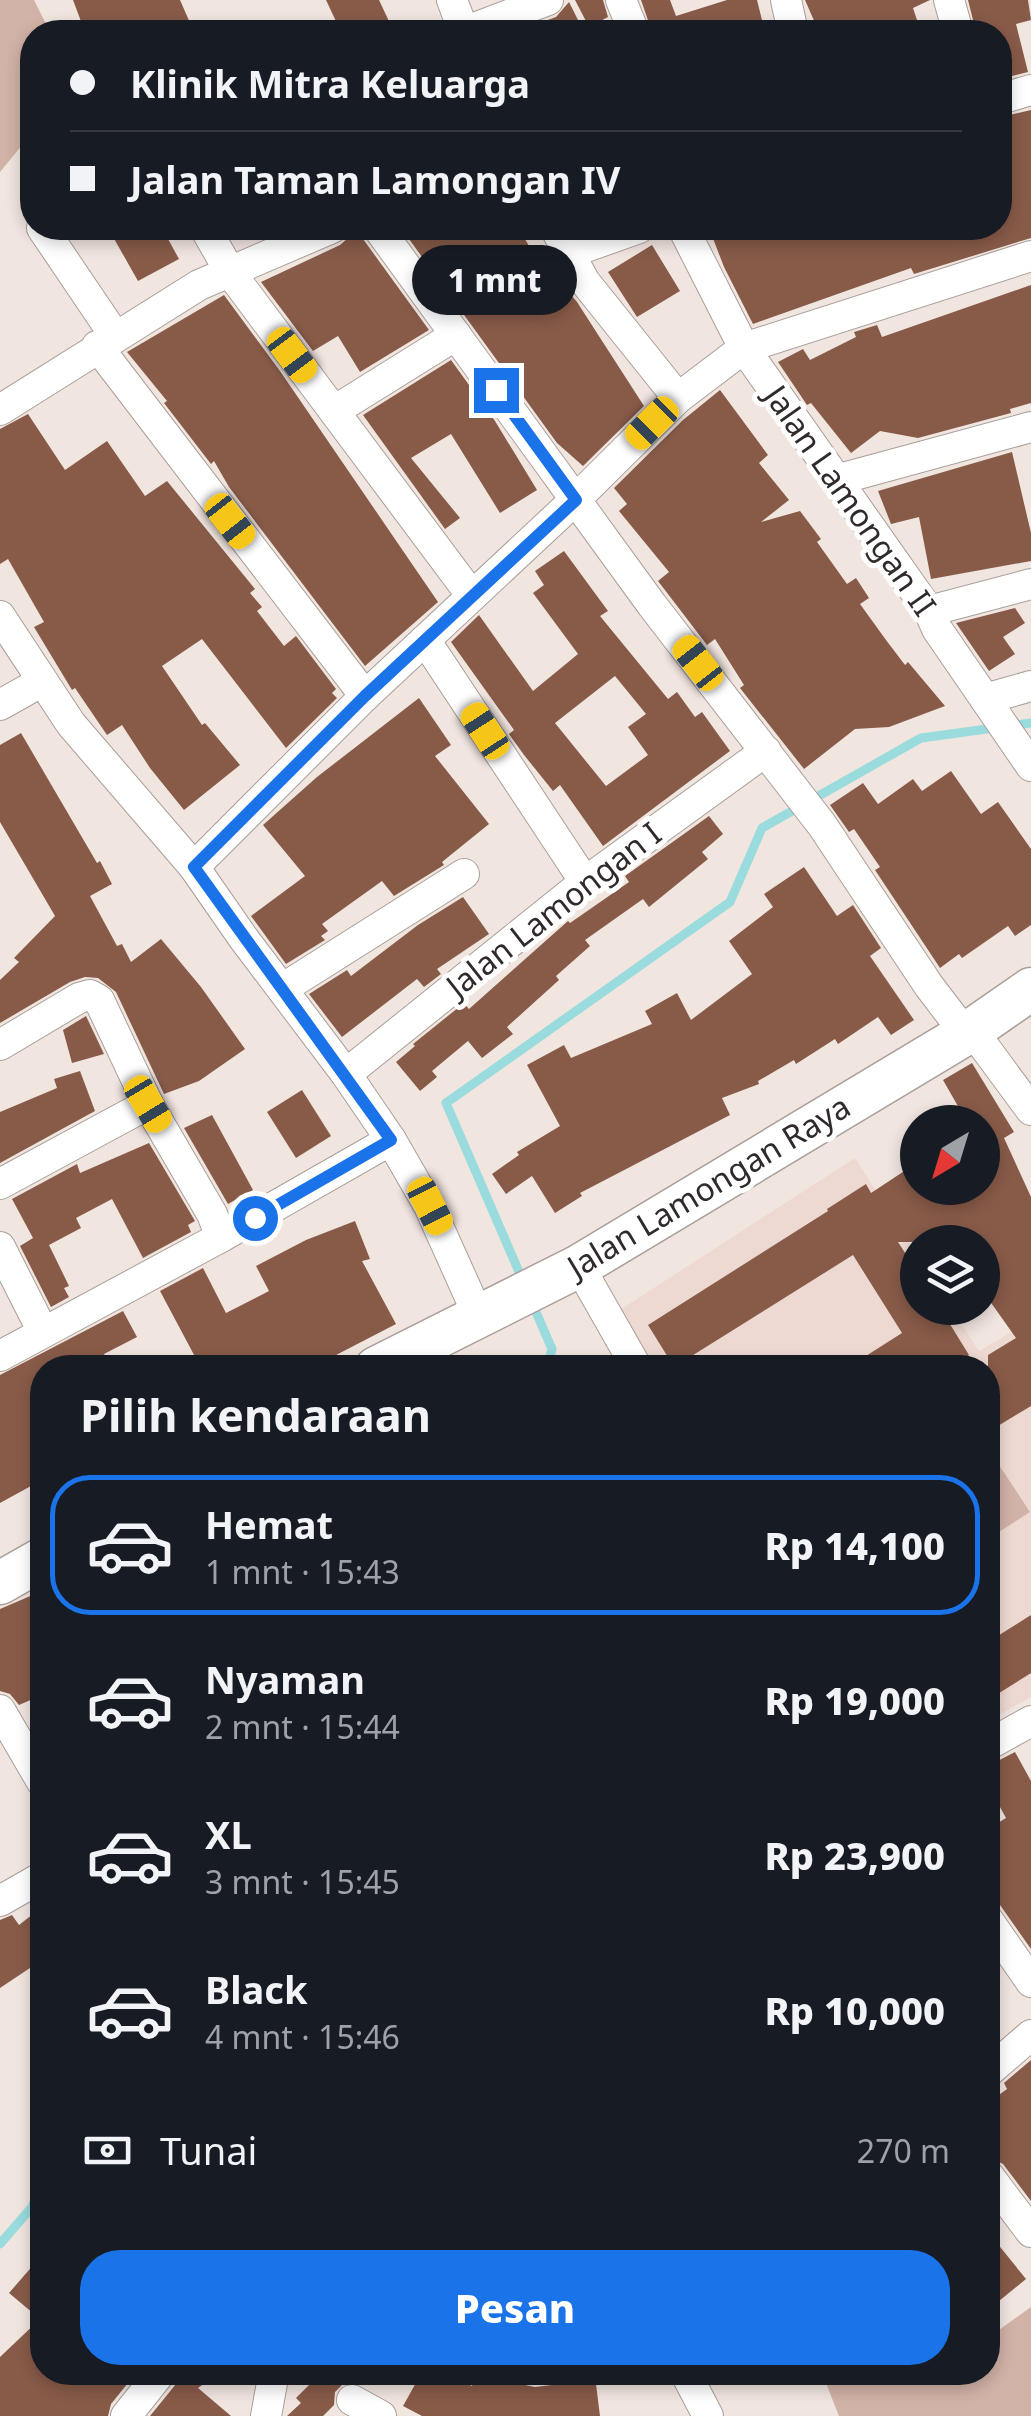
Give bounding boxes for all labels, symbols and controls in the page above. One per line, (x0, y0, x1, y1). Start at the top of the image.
text: Klinik Mitra Keluarga (130, 57, 530, 109)
text: Jalan Taman Lamongan IV (130, 153, 620, 205)
callout: 1 mnt (414, 245, 578, 315)
text: 1 mnt (448, 258, 541, 301)
car (262, 322, 322, 388)
route end (474, 368, 519, 413)
street label: Jalan Lamongan II (754, 374, 947, 624)
car (620, 391, 684, 455)
car (200, 488, 260, 554)
car (668, 630, 728, 696)
car (456, 698, 514, 764)
street label: Jalan Lamongan I (434, 811, 669, 1008)
car (120, 1071, 176, 1137)
street label: Jalan Lamongan Raya (556, 1084, 858, 1289)
north arrow (900, 1105, 1000, 1205)
map controls (900, 1105, 1000, 1325)
car (403, 1172, 457, 1240)
route start (233, 1196, 278, 1241)
button: layers (900, 1225, 1000, 1325)
text: Pilih kendaraan (80, 1384, 431, 1445)
text: Hemat (205, 1498, 333, 1550)
icon: car (85, 1500, 175, 1590)
text: Rp 14,100 (765, 1519, 945, 1571)
text: 1 mnt · 15:43 (205, 1550, 400, 1593)
text: Nyaman (205, 1653, 365, 1705)
icon: car (85, 1655, 175, 1745)
text: Rp 19,000 (765, 1674, 945, 1726)
text: 2 mnt · 15:44 (205, 1705, 400, 1748)
text: XL (205, 1808, 252, 1860)
icon: car (85, 1810, 175, 1900)
text: Rp 23,900 (765, 1829, 945, 1881)
text: 3 mnt · 15:45 (205, 1860, 400, 1903)
text: Black (205, 1963, 308, 2015)
icon: car (85, 1965, 175, 2055)
text: Rp 10,000 (765, 1984, 945, 2036)
text: 4 mnt · 15:46 (205, 2015, 400, 2058)
icon: cash (80, 2123, 135, 2178)
text: Tunai (160, 2124, 257, 2176)
text: 270 m (857, 2129, 950, 2172)
button: Pesan (80, 2250, 950, 2365)

